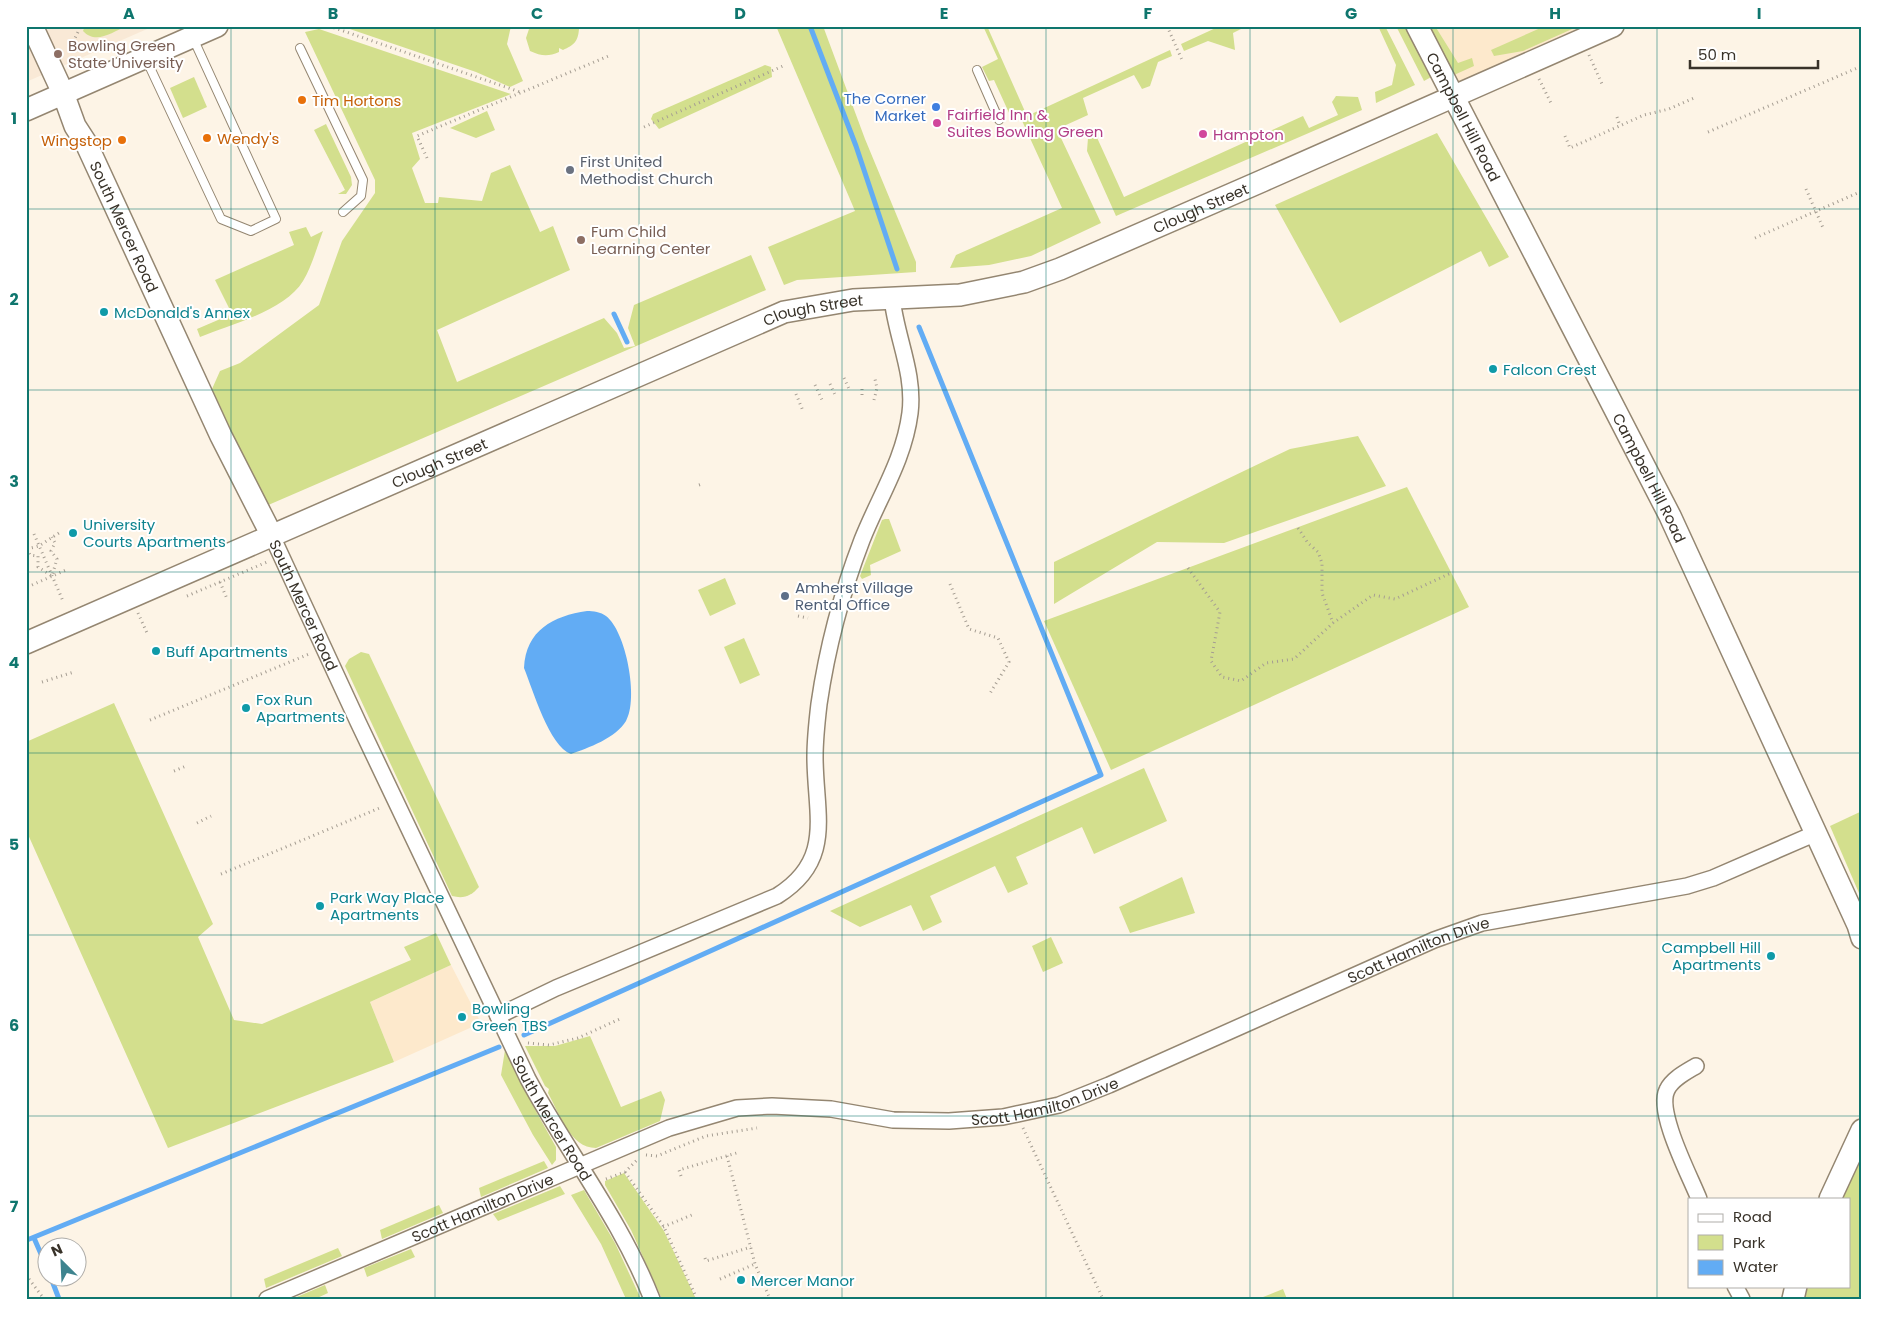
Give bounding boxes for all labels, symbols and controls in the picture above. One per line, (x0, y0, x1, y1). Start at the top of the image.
text: A (123, 2, 135, 25)
text: B (328, 2, 338, 25)
text: C (531, 2, 543, 25)
text: D (734, 2, 746, 25)
text: E (940, 2, 948, 25)
text: F (1144, 2, 1153, 25)
text: G (1345, 2, 1357, 25)
text: H (1549, 2, 1561, 25)
text: I (1757, 2, 1761, 25)
place label: Bowling Green State University (68, 35, 184, 73)
scale bar (1690, 38, 1818, 70)
text: 50 m (1698, 44, 1736, 65)
marker: Bowling Green State University (52, 48, 64, 60)
street label: Campbell Hill Road (1422, 48, 1506, 185)
place label: The Corner Market (844, 88, 926, 126)
place label: Tim Hortons (312, 90, 401, 111)
marker: Tim Hortons (296, 94, 308, 106)
marker: The Corner Market (930, 101, 942, 113)
place label: Fairfield Inn & Suites Bowling Green (947, 104, 1103, 142)
text: 1 (11, 107, 17, 130)
marker: Fairfield Inn & Suites Bowling Green (931, 117, 943, 129)
place label: Hampton (1213, 124, 1284, 145)
place label: Wendy's (217, 128, 280, 149)
marker: Hampton (1197, 128, 1209, 140)
place label: Wingstop (41, 130, 112, 151)
marker: Wendy's (201, 132, 213, 144)
marker: Wingstop (116, 134, 128, 146)
place label: First United Methodist Church (580, 151, 713, 189)
street label: South Mercer Road (85, 157, 164, 295)
marker: First United Methodist Church (564, 164, 576, 176)
street label: Clough Street (1149, 178, 1251, 238)
place label: Fum Child Learning Center (591, 221, 711, 259)
marker: Fum Child Learning Center (575, 234, 587, 246)
text: 2 (9, 288, 19, 311)
street label: Clough Street (759, 289, 863, 331)
place label: McDonald's Annex (114, 302, 250, 323)
marker: McDonald's Annex (98, 306, 110, 318)
place label: Falcon Crest (1503, 359, 1596, 380)
marker: Falcon Crest (1487, 363, 1499, 375)
street label: Campbell Hill Road (1608, 409, 1691, 546)
street label: Clough Street (388, 432, 490, 493)
text: 3 (9, 470, 19, 493)
place label: University Courts Apartments (83, 514, 226, 552)
marker: University Courts Apartments (67, 527, 79, 539)
street label: South Mercer Road (265, 536, 343, 674)
place label: Amherst Village Rental Office (795, 577, 913, 615)
marker: Amherst Village Rental Office (779, 590, 791, 602)
place label: Buff Apartments (166, 641, 288, 662)
marker: Buff Apartments (150, 645, 162, 657)
text: 4 (9, 651, 20, 674)
place label: Fox Run Apartments (256, 689, 345, 727)
marker: Fox Run Apartments (240, 702, 252, 714)
text: 5 (9, 833, 19, 856)
place label: Park Way Place Apartments (330, 887, 444, 925)
marker: Park Way Place Apartments (314, 900, 326, 912)
street label: Scott Hamilton Drive (1344, 911, 1491, 988)
place label: Campbell Hill Apartments (1661, 937, 1761, 975)
marker: Campbell Hill Apartments (1765, 950, 1777, 962)
place label: Bowling Green TBS (472, 998, 548, 1036)
marker: Bowling Green TBS (456, 1011, 468, 1023)
text: 6 (9, 1014, 19, 1037)
street label: South Mercer Road (508, 1052, 597, 1184)
street label: Scott Hamilton Drive (970, 1072, 1121, 1130)
street label: Scott Hamilton Drive (408, 1168, 556, 1247)
text: 7 (10, 1195, 19, 1218)
legend (1688, 1198, 1850, 1288)
text: Road (1733, 1206, 1772, 1227)
text: Park (1733, 1232, 1765, 1253)
north arrow (38, 1238, 88, 1288)
text: N (48, 1239, 66, 1261)
text: Water (1733, 1256, 1779, 1277)
place label: Mercer Manor (751, 1270, 855, 1291)
marker: Mercer Manor (735, 1274, 747, 1286)

